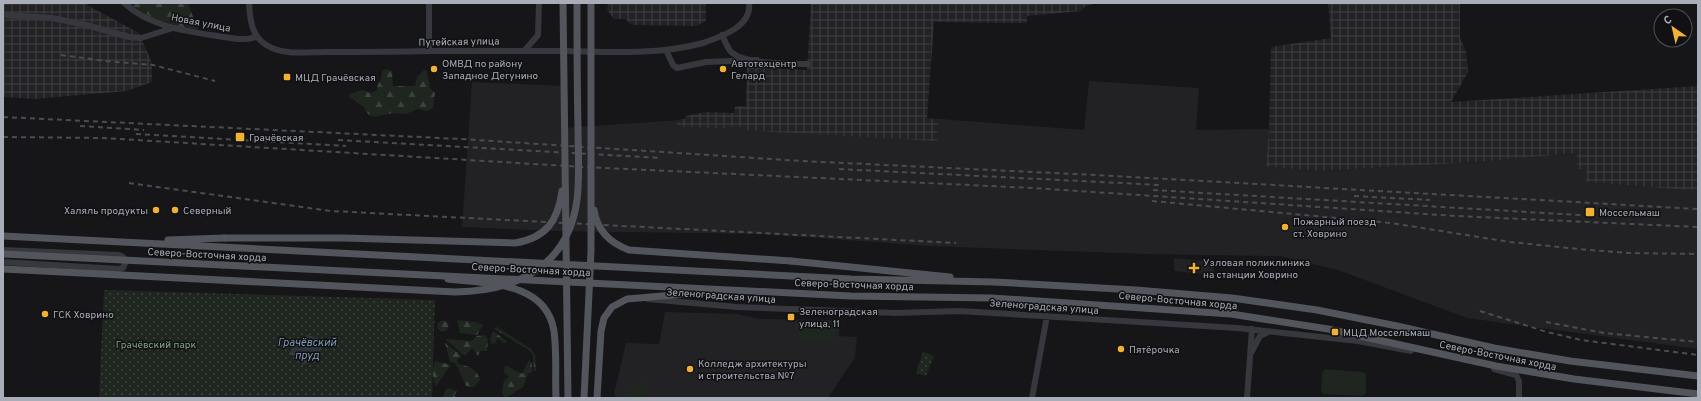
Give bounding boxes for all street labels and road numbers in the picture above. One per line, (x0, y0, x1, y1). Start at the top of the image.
street label: Новая улица (170, 11, 232, 36)
street label: Путейская улица (418, 35, 500, 50)
street label: Северо-Восточная хорда (147, 246, 267, 265)
street label: Северо-Восточная хорда (471, 261, 591, 280)
street label: Северо-Восточная хорда (794, 277, 914, 294)
street label: Зеленоградская улица (666, 286, 776, 307)
street label: Северо-Восточная хорда (1118, 290, 1238, 313)
street label: Зеленоградская улица (989, 297, 1099, 318)
street label: Северо-Восточная хорда (1438, 339, 1557, 374)

